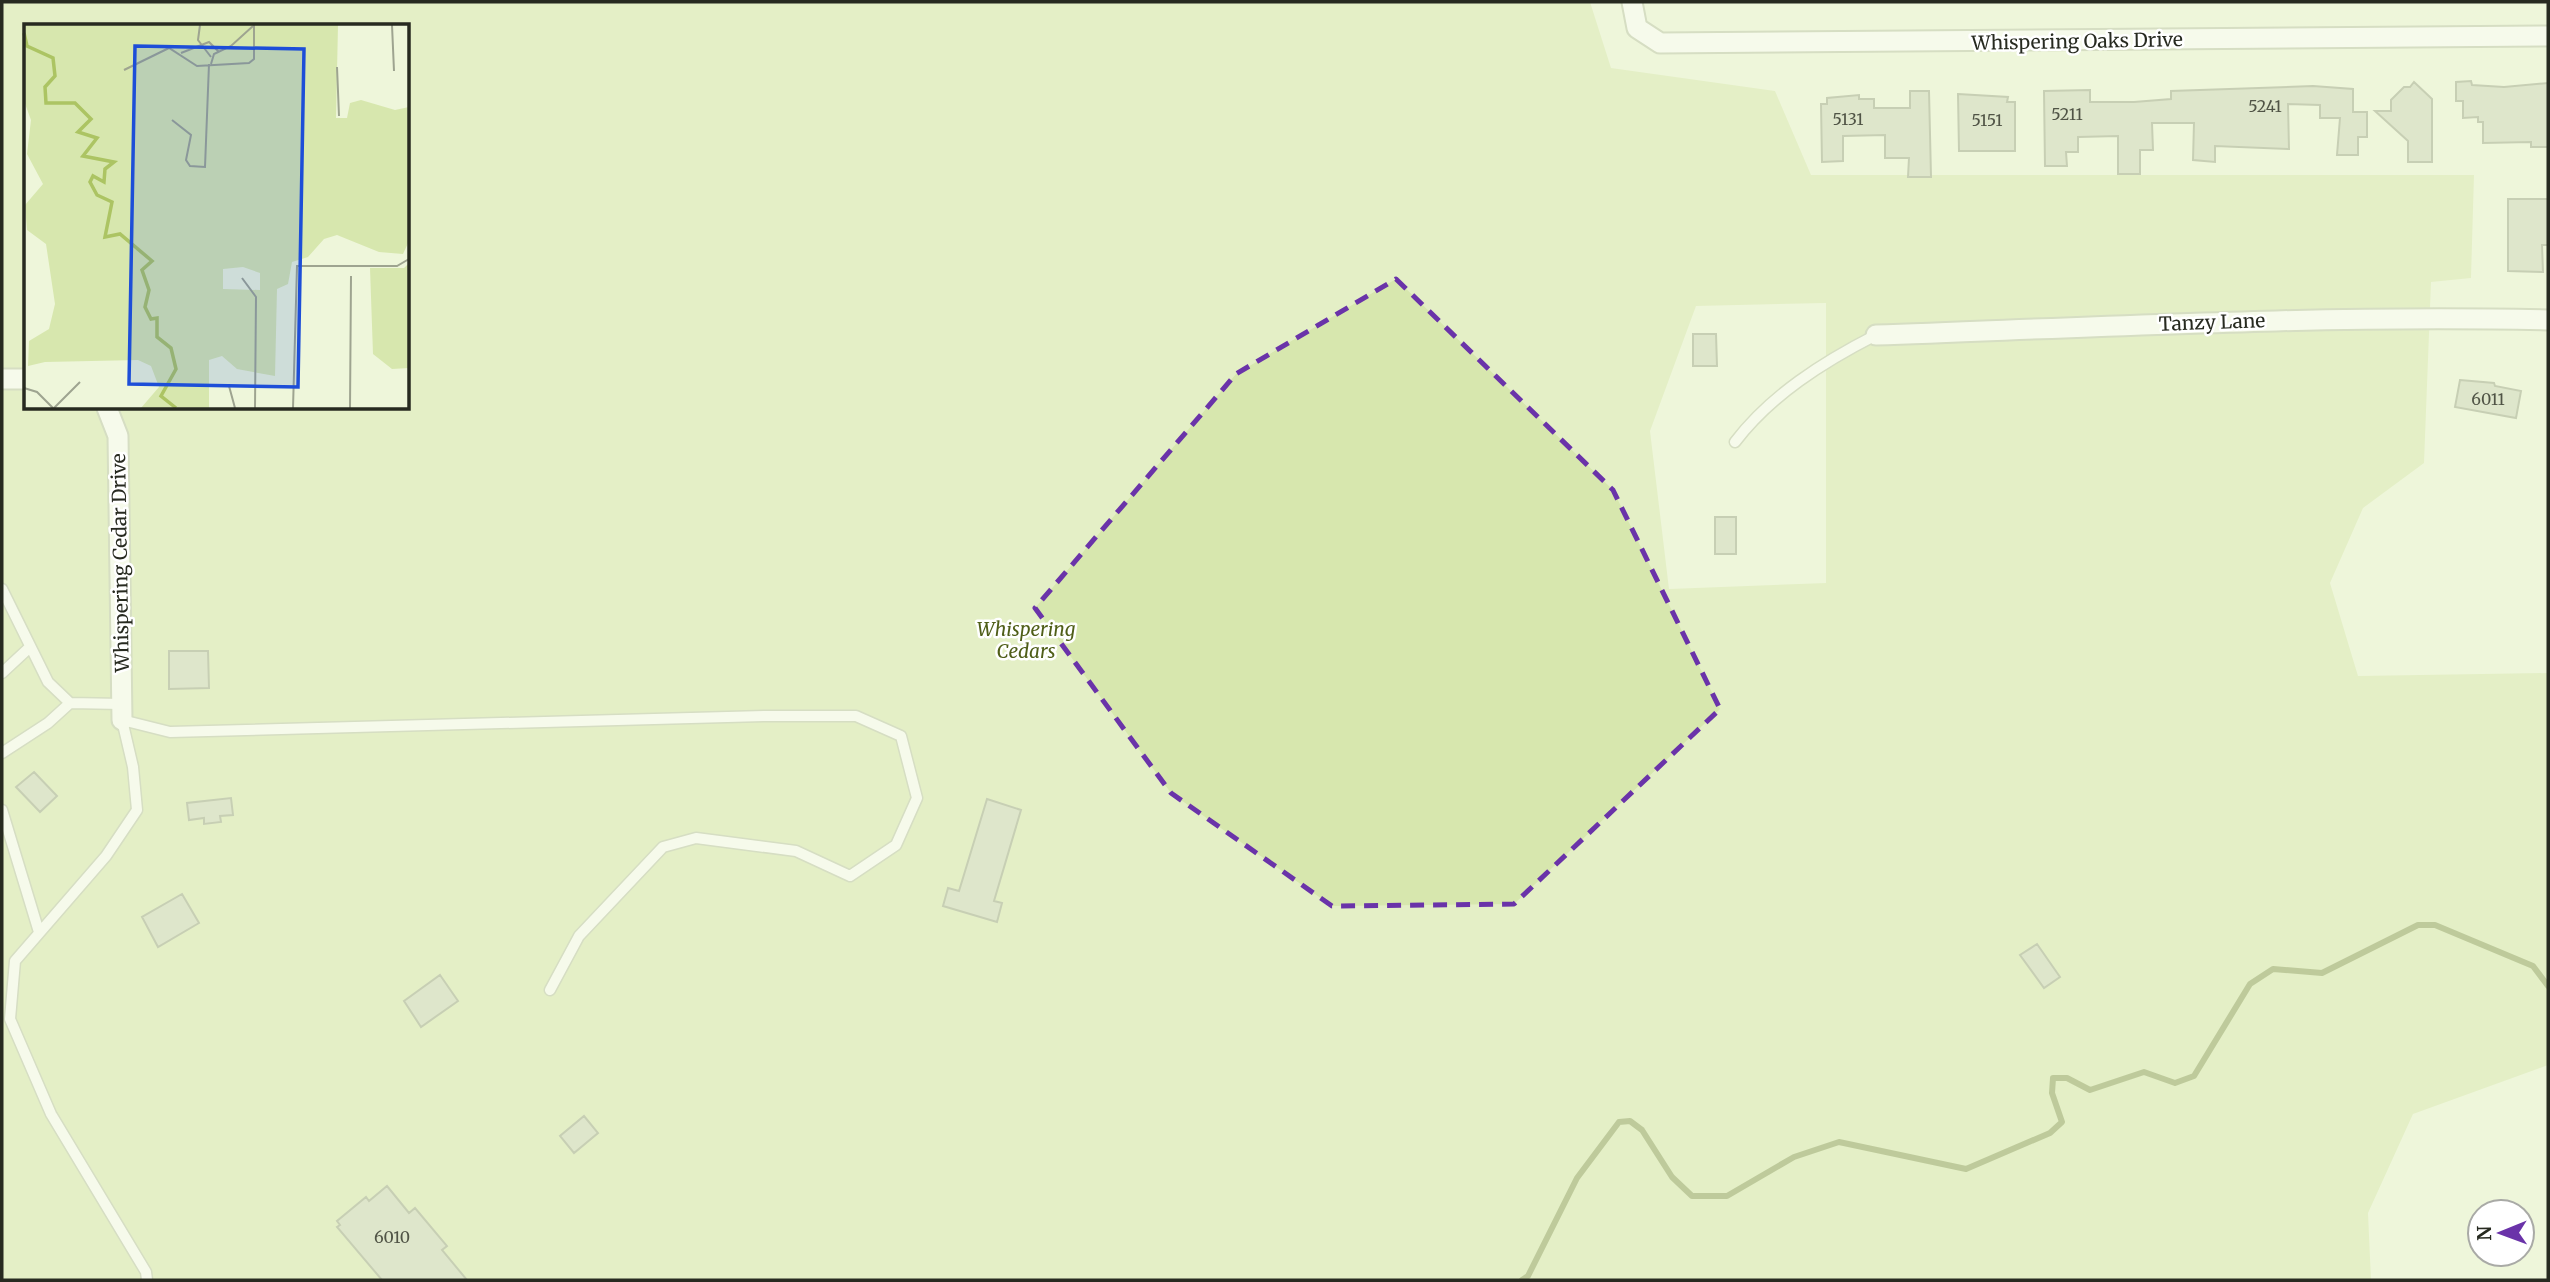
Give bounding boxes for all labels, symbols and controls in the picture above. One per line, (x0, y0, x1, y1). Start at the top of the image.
inset map (24, 24, 410, 410)
street label: Whispering Oaks Drive (1970, 27, 2183, 55)
house number: 5241 (2248, 96, 2282, 116)
house number: 5211 (2051, 104, 2083, 124)
house number: 5131 (1832, 109, 1864, 129)
house number: 5151 (1971, 110, 2003, 130)
street label: Tanzy Lane (2158, 308, 2266, 336)
house number: 6011 (2471, 389, 2505, 409)
street label: Whispering Cedar Drive (106, 453, 134, 674)
park label: Whispering Cedars (977, 617, 1076, 663)
north arrow (2466, 1198, 2536, 1268)
text: N (2472, 1226, 2496, 1241)
house number: 6010 (374, 1227, 410, 1247)

